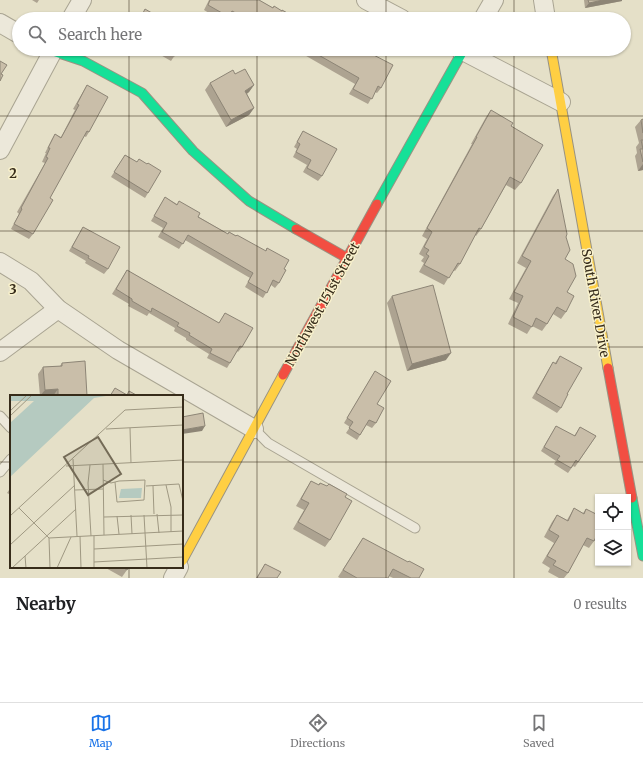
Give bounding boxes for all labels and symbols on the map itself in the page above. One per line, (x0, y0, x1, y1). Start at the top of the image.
text: 2 (9, 165, 17, 182)
street label: Northwest 151st Street (281, 239, 364, 369)
street label: South River Drive (578, 247, 613, 359)
text: 3 (9, 281, 17, 298)
inset map (10, 395, 183, 568)

